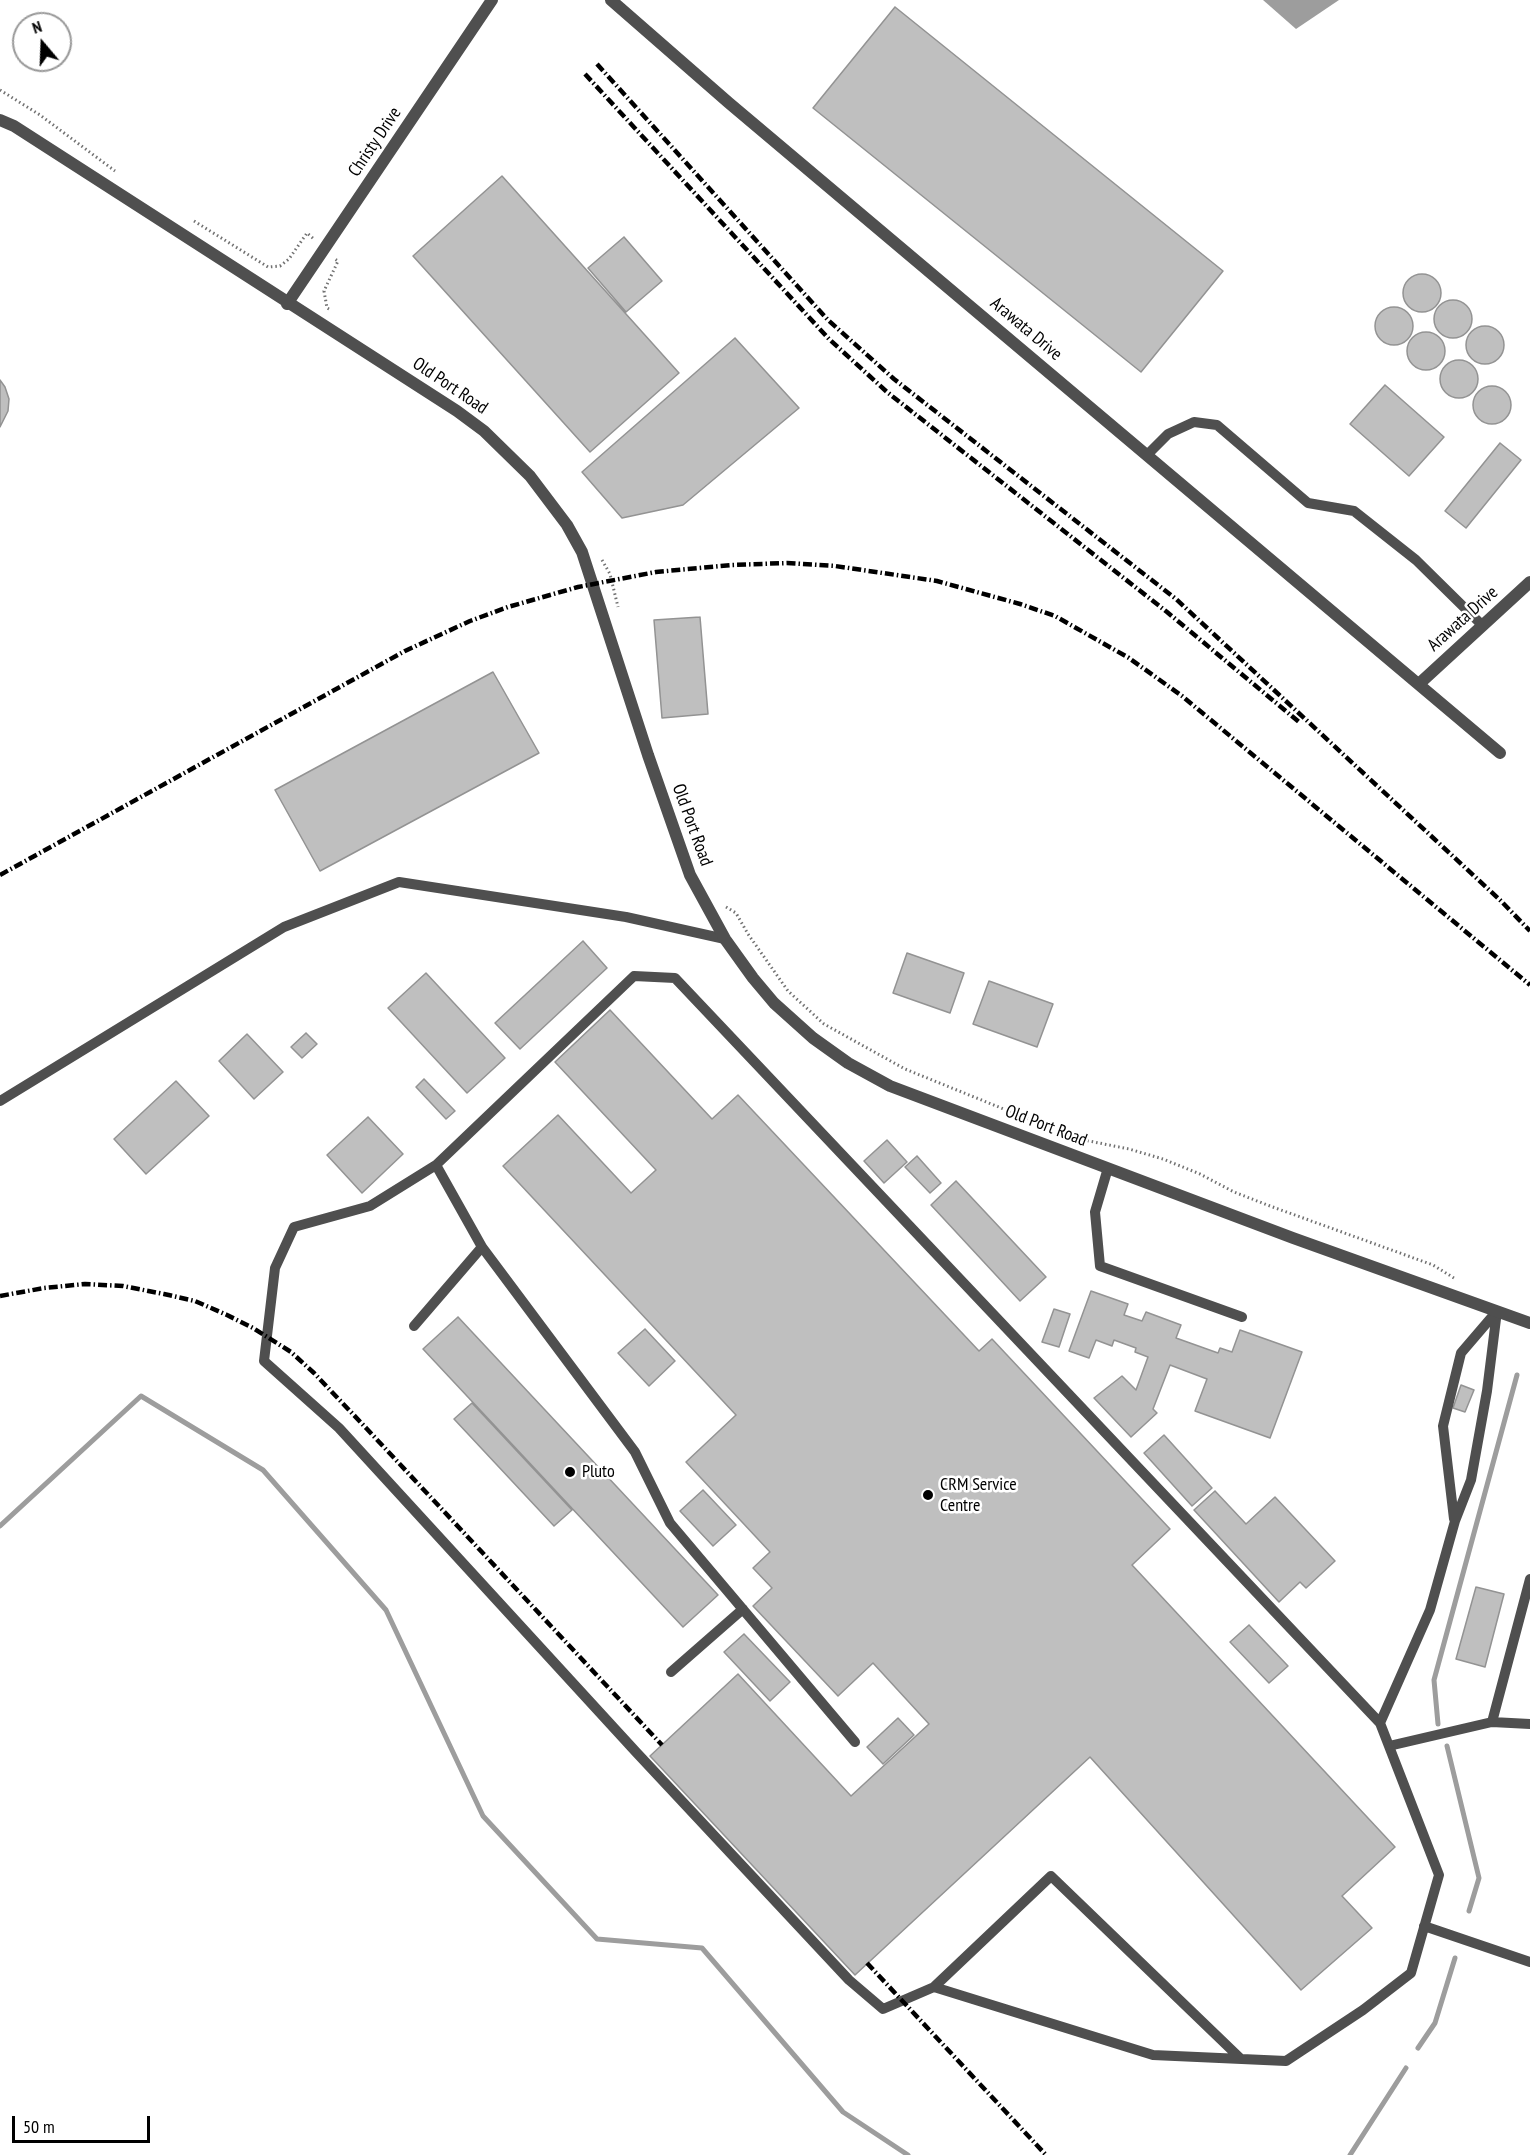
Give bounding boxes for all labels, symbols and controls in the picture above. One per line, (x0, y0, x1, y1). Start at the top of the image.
north arrow (12, 12, 72, 72)
text: N (29, 16, 44, 38)
street label: Christy Drive (344, 103, 406, 181)
street label: Arawata Drive (986, 293, 1066, 365)
street label: Old Port Road (408, 353, 492, 419)
street label: Arawata Drive (1423, 582, 1503, 656)
street label: Old Port Road (667, 781, 717, 869)
street label: Old Port Road (1002, 1101, 1090, 1151)
place label: Pluto (582, 1461, 615, 1483)
marker: Pluto (563, 1465, 577, 1479)
place label: CRM Service Centre (940, 1474, 1017, 1516)
marker: CRM Service Centre (921, 1488, 935, 1502)
scale bar (15, 2104, 153, 2142)
text: 50 m (23, 2115, 55, 2138)

